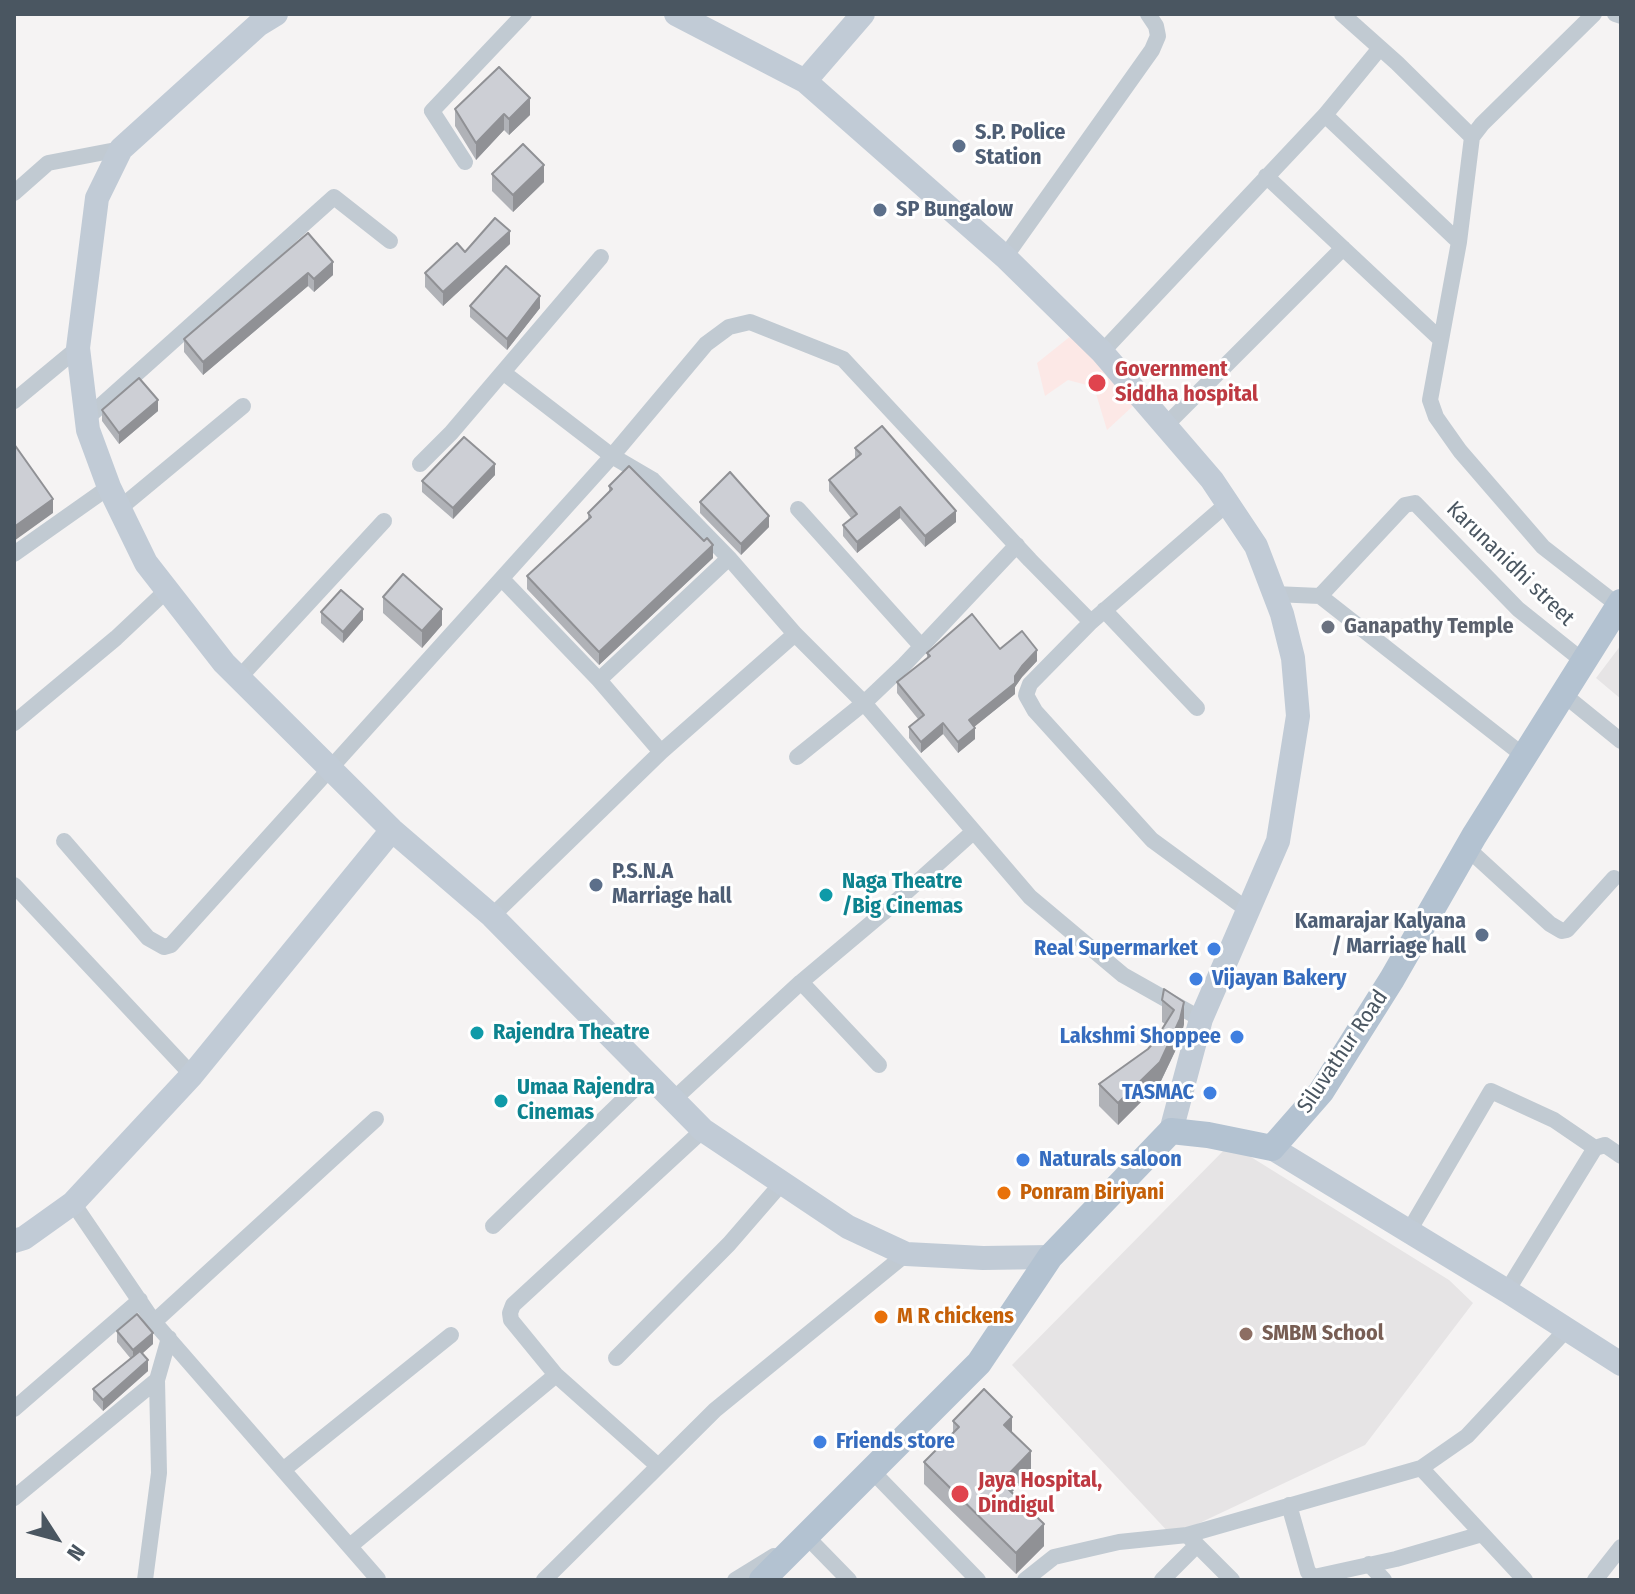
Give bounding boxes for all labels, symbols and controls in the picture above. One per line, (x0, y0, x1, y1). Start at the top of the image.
place label: S.P. Police Station (975, 120, 1065, 172)
marker: S.P. Police Station (950, 137, 968, 155)
place label: SP Bungalow (896, 197, 1013, 223)
marker: SP Bungalow (871, 201, 889, 219)
place label: Government Siddha hospital (1115, 357, 1258, 408)
marker: Government Siddha hospital (1086, 372, 1108, 394)
street label: Karunanidhi street (1441, 496, 1579, 632)
place label: Ganapathy Temple (1344, 614, 1514, 640)
marker: Ganapathy Temple (1319, 618, 1337, 636)
place label: P.S.N.A Marriage hall (612, 859, 732, 910)
place label: Naga Theatre /Big Cinemas (842, 869, 963, 920)
marker: P.S.N.A Marriage hall (587, 876, 605, 894)
marker: Naga Theatre /Big Cinemas (817, 886, 835, 904)
place label: Kamarajar Kalyana / Marriage hall (1295, 909, 1466, 960)
marker: Kamarajar Kalyana / Marriage hall (1473, 926, 1491, 944)
place label: Real Supermarket (1034, 936, 1198, 962)
marker: Real Supermarket (1205, 940, 1223, 958)
place label: Vijayan Bakery (1212, 966, 1346, 992)
marker: Vijayan Bakery (1187, 970, 1205, 988)
street label: Siluvathur Road (1292, 985, 1394, 1119)
place label: Rajendra Theatre (493, 1020, 650, 1046)
marker: Rajendra Theatre (468, 1024, 486, 1042)
place label: Lakshmi Shoppee (1060, 1024, 1221, 1050)
marker: Lakshmi Shoppee (1228, 1028, 1246, 1046)
place label: Umaa Rajendra Cinemas (517, 1075, 655, 1126)
place label: TASMAC (1122, 1080, 1194, 1106)
marker: TASMAC (1201, 1084, 1219, 1102)
marker: Umaa Rajendra Cinemas (492, 1092, 510, 1110)
place label: Naturals saloon (1039, 1147, 1182, 1173)
marker: Naturals saloon (1014, 1151, 1032, 1169)
place label: Ponram Biriyani (1020, 1180, 1164, 1206)
marker: Ponram Biriyani (995, 1184, 1013, 1202)
place label: M R chickens (897, 1304, 1014, 1330)
marker: M R chickens (872, 1308, 890, 1326)
place label: SMBM School (1262, 1321, 1384, 1347)
marker: SMBM School (1237, 1325, 1255, 1343)
place label: Friends store (836, 1429, 955, 1455)
marker: Friends store (811, 1433, 829, 1451)
place label: Jaya Hospital, Dindigul (978, 1468, 1102, 1520)
marker: Jaya Hospital, Dindigul (949, 1483, 971, 1505)
north arrow (16, 1498, 96, 1578)
text: N (61, 1539, 91, 1566)

